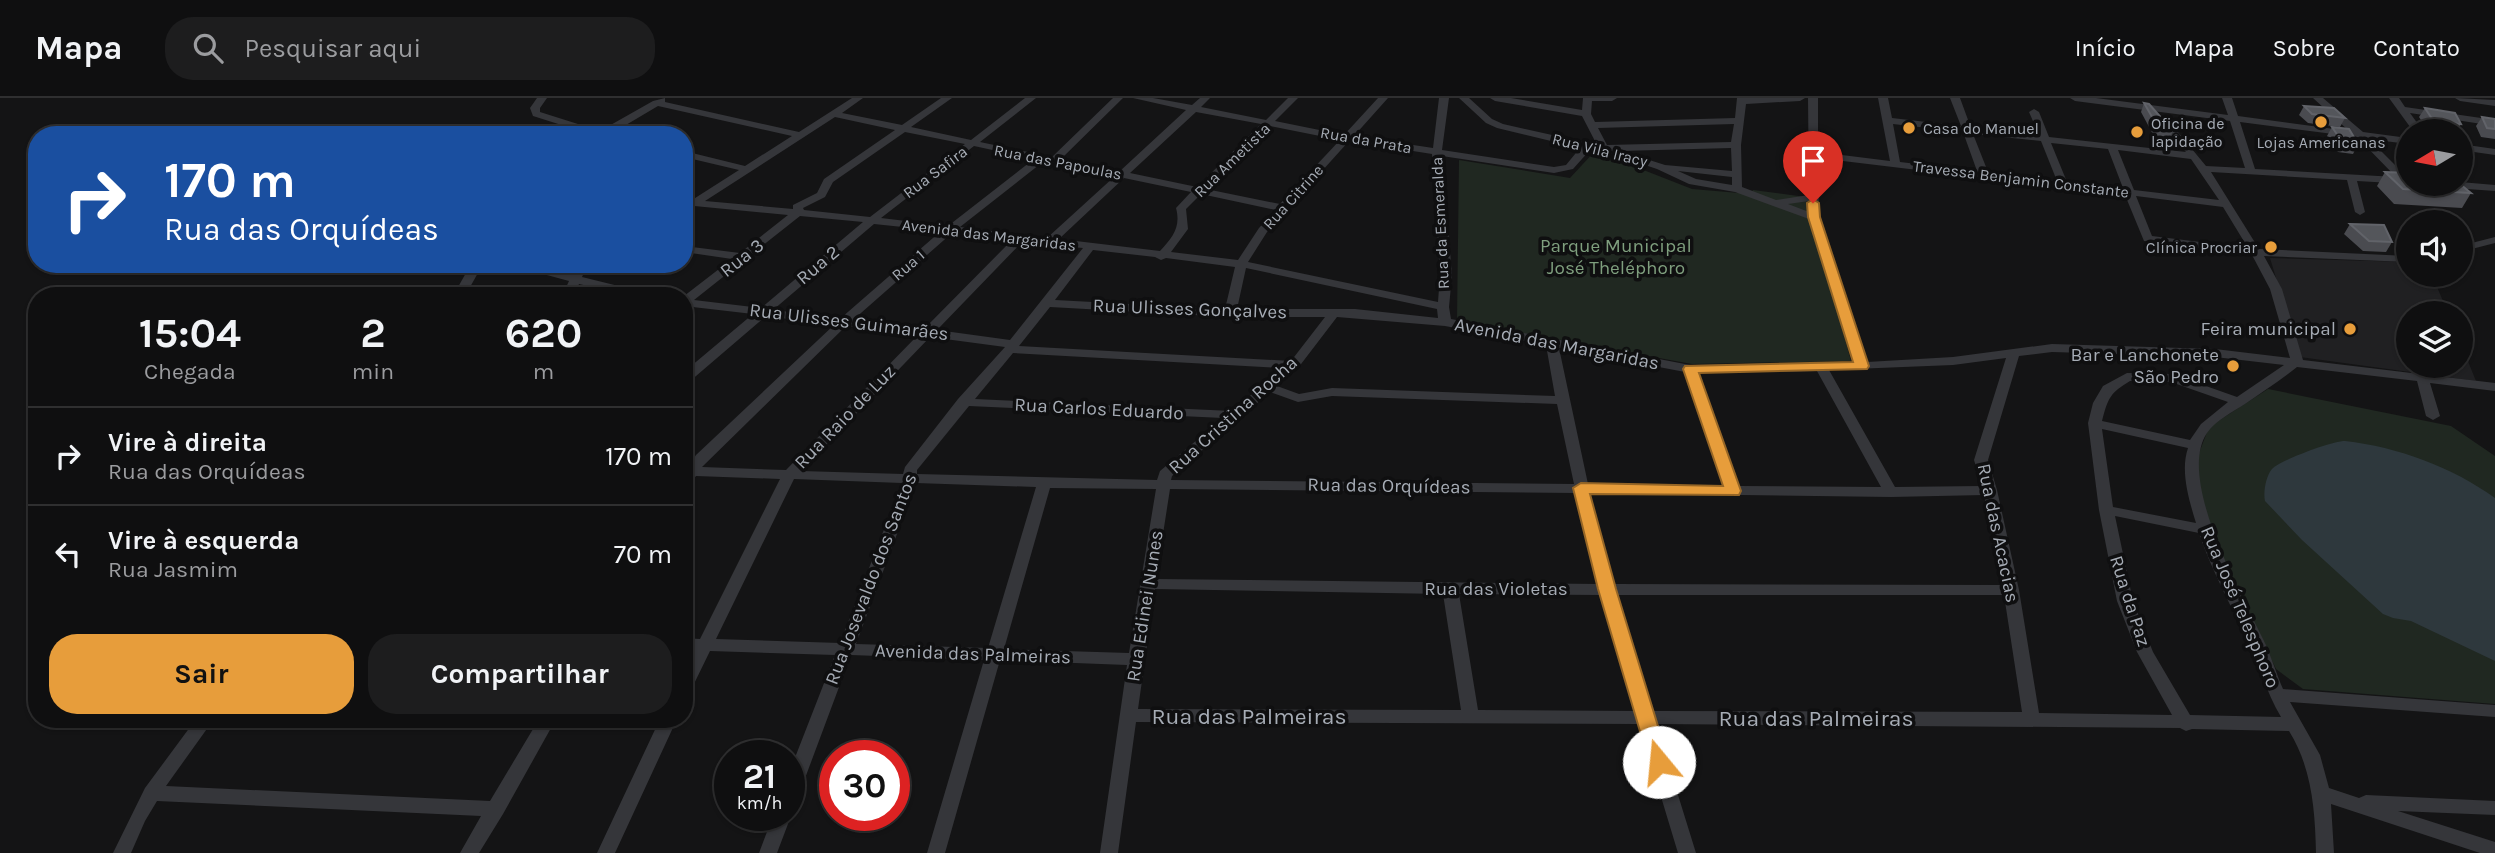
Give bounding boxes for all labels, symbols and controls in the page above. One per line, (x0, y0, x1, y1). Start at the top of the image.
search box (165, 17, 655, 80)
text: Mapa (35, 29, 123, 67)
icon: search (189, 29, 227, 67)
text: Pesquisar aqui (245, 33, 421, 64)
text: Início (2075, 34, 2136, 62)
text: Mapa (2174, 34, 2234, 62)
text: Sobre (2272, 34, 2335, 62)
text: Contato (2373, 34, 2460, 62)
place label: Oficina de lapidação (2151, 114, 2225, 151)
marker: Lojas Americanas (2313, 114, 2329, 130)
street label: Rua Ametista (1190, 119, 1274, 201)
place label: Casa do Manuel (1923, 119, 2039, 138)
north arrow (2396, 119, 2473, 196)
map controls (2396, 119, 2473, 378)
marker: Casa do Manuel (1901, 120, 1917, 136)
street label: Rua da Prata (1319, 123, 1413, 157)
marker: Oficina de lapidação (2129, 124, 2145, 140)
street label: Rua Vila Iracy (1550, 129, 1650, 171)
pin (1783, 131, 1843, 203)
place label: Lojas Americanas (2256, 133, 2386, 152)
street label: Rua das Papoulas (993, 140, 1123, 184)
street label: Rua Safira (899, 142, 971, 202)
icon: arrive (1794, 142, 1832, 180)
text: 170 m (164, 152, 296, 209)
icon: right (49, 154, 140, 245)
street label: Travessa Benjamin Constante (1912, 156, 2130, 202)
street label: Rua da Esmeralda (1427, 157, 1453, 289)
street label: Rua Citrine (1259, 160, 1327, 234)
button: sound (2396, 210, 2473, 287)
text: Rua das Orquídeas (164, 211, 439, 248)
street label: Avenida das Margaridas (901, 215, 1077, 255)
street label: Rua 3 (716, 234, 768, 282)
park label: Parque Municipal José Theléphoro (1540, 235, 1692, 279)
place label: Clínica Procriar (2146, 238, 2257, 257)
marker: Clínica Procriar (2263, 239, 2279, 255)
street label: Rua 2 (792, 241, 844, 289)
street label: Rua 1 (888, 246, 928, 284)
street label: Rua Ulisses Gonçalves (1092, 295, 1288, 323)
street label: Rua Ulisses Guimarães (748, 299, 950, 345)
button: layers (2396, 301, 2473, 378)
text: 15:04 (139, 308, 241, 358)
text: 2 (360, 308, 386, 358)
text: 620 (505, 308, 582, 358)
street label: Avenida das Margaridas (1453, 313, 1661, 375)
place label: Feira municipal (2201, 318, 2336, 340)
marker: Feira municipal (2342, 321, 2358, 337)
place label: Bar e Lanchonete São Pedro (2070, 344, 2219, 388)
street label: Rua Cristina Rocha (1164, 352, 1302, 478)
text: Chegada (144, 358, 236, 385)
text: min (352, 358, 394, 385)
text: m (533, 358, 554, 385)
marker: Bar e Lanchonete São Pedro (2225, 358, 2241, 374)
street label: Rua Raio de Luz (790, 361, 900, 473)
street label: Rua Carlos Eduardo (1014, 394, 1184, 424)
text: Vire à direita (108, 427, 267, 458)
icon: right (49, 437, 87, 475)
text: 170 m (605, 441, 672, 472)
text: Rua das Orquídeas (108, 458, 306, 485)
street label: Rua das Acacias (1973, 462, 2023, 604)
street label: Rua Josevaldo dos Santos (821, 470, 921, 688)
street label: Rua das Orquídeas (1307, 474, 1471, 498)
street label: Rua José Telesphoro (2196, 523, 2284, 691)
text: Vire à esquerda (108, 525, 299, 556)
street label: Rua Edinei Nunes (1122, 529, 1168, 683)
icon: left (49, 535, 87, 573)
text: 70 m (614, 539, 672, 570)
street label: Rua da Paz (2105, 553, 2155, 649)
text: Rua Jasmim (108, 556, 238, 583)
street label: Rua das Violetas (1424, 578, 1568, 600)
button: Sair (49, 634, 354, 714)
button: Compartilhar (368, 634, 672, 714)
street label: Avenida das Palmeiras (875, 640, 1071, 668)
street label: Rua das Palmeiras (1151, 703, 1347, 730)
street label: Rua das Palmeiras (1718, 705, 1914, 732)
position arrow (1622, 725, 1696, 799)
speed limit sign: 30 (819, 740, 910, 831)
text: 21 (743, 756, 776, 797)
text: km/h (737, 792, 782, 814)

